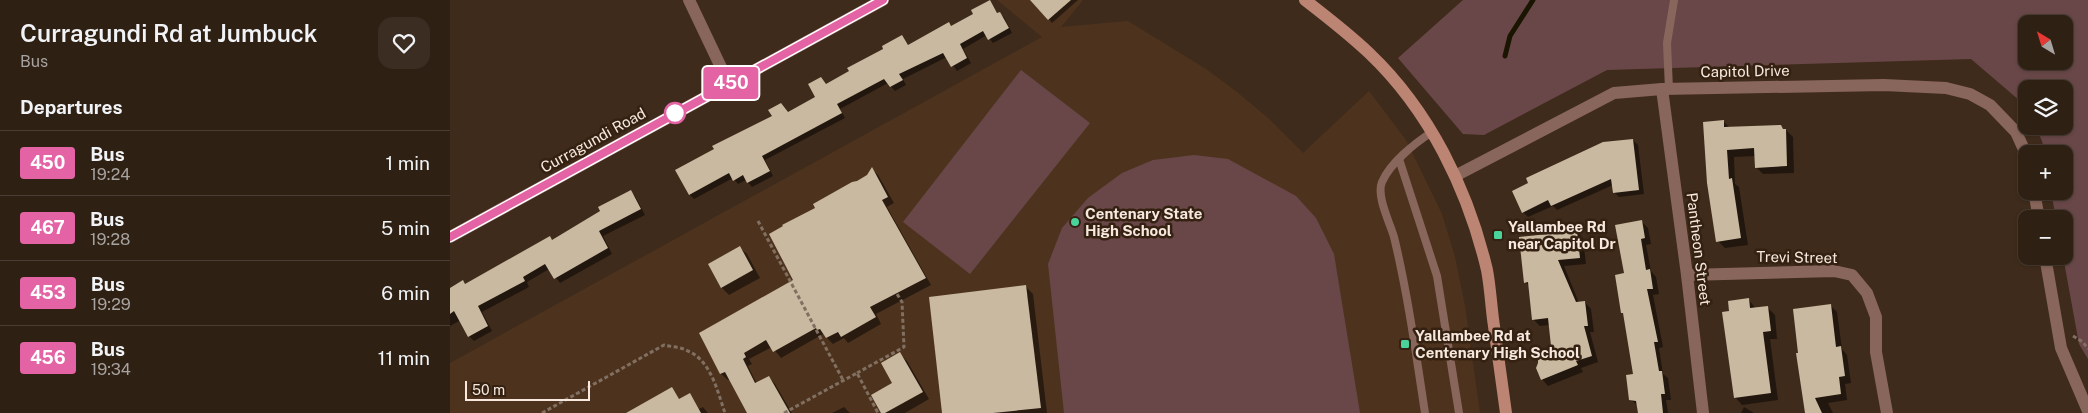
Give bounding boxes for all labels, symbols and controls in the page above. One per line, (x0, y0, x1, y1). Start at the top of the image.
north arrow (2018, 15, 2072, 70)
map controls (2018, 15, 2073, 265)
button: heart (378, 17, 430, 69)
text: Curragundi Rd at Jumbuck (20, 19, 318, 47)
text: Bus (20, 52, 48, 71)
street label: Capitol Drive (1700, 62, 1790, 80)
line badge: 450 (702, 67, 760, 99)
text: 450 (713, 72, 749, 93)
button: layers (2018, 80, 2073, 135)
text: Departures (20, 96, 123, 118)
unlabelled marker (664, 102, 686, 124)
street label: Curragundi Road (538, 104, 648, 176)
text: Bus (90, 143, 125, 165)
button: + (2018, 145, 2073, 200)
text: 450 (30, 152, 65, 173)
text: 1 min (385, 152, 430, 174)
text: 19:24 (90, 165, 130, 184)
street label: Pantheon Street (1684, 192, 1714, 307)
place label: Centenary State High School (1085, 205, 1202, 239)
text: Bus (90, 208, 124, 230)
button: − (2018, 210, 2073, 265)
marker: Centenary State High School (1069, 216, 1081, 228)
text: 467 (30, 217, 65, 238)
text: 5 min (381, 217, 430, 239)
place label: Yallambee Rd near Capitol Dr (1508, 218, 1616, 252)
marker: Yallambee Rd near Capitol Dr (1492, 229, 1504, 241)
text: 19:28 (90, 230, 130, 249)
street label: Trevi Street (1756, 248, 1838, 266)
text: Bus (91, 273, 125, 295)
text: 453 (30, 282, 66, 303)
text: 6 min (381, 282, 430, 304)
text: 19:29 (91, 295, 131, 314)
place label: Yallambee Rd at Centenary High School (1415, 327, 1580, 361)
text: Bus (91, 338, 125, 360)
marker: Yallambee Rd at Centenary High School (1399, 338, 1411, 350)
text: 456 (30, 347, 66, 368)
text: 11 min (378, 347, 430, 369)
text: 19:34 (91, 360, 131, 379)
scale bar (465, 378, 590, 401)
text: 50 m (472, 382, 505, 398)

